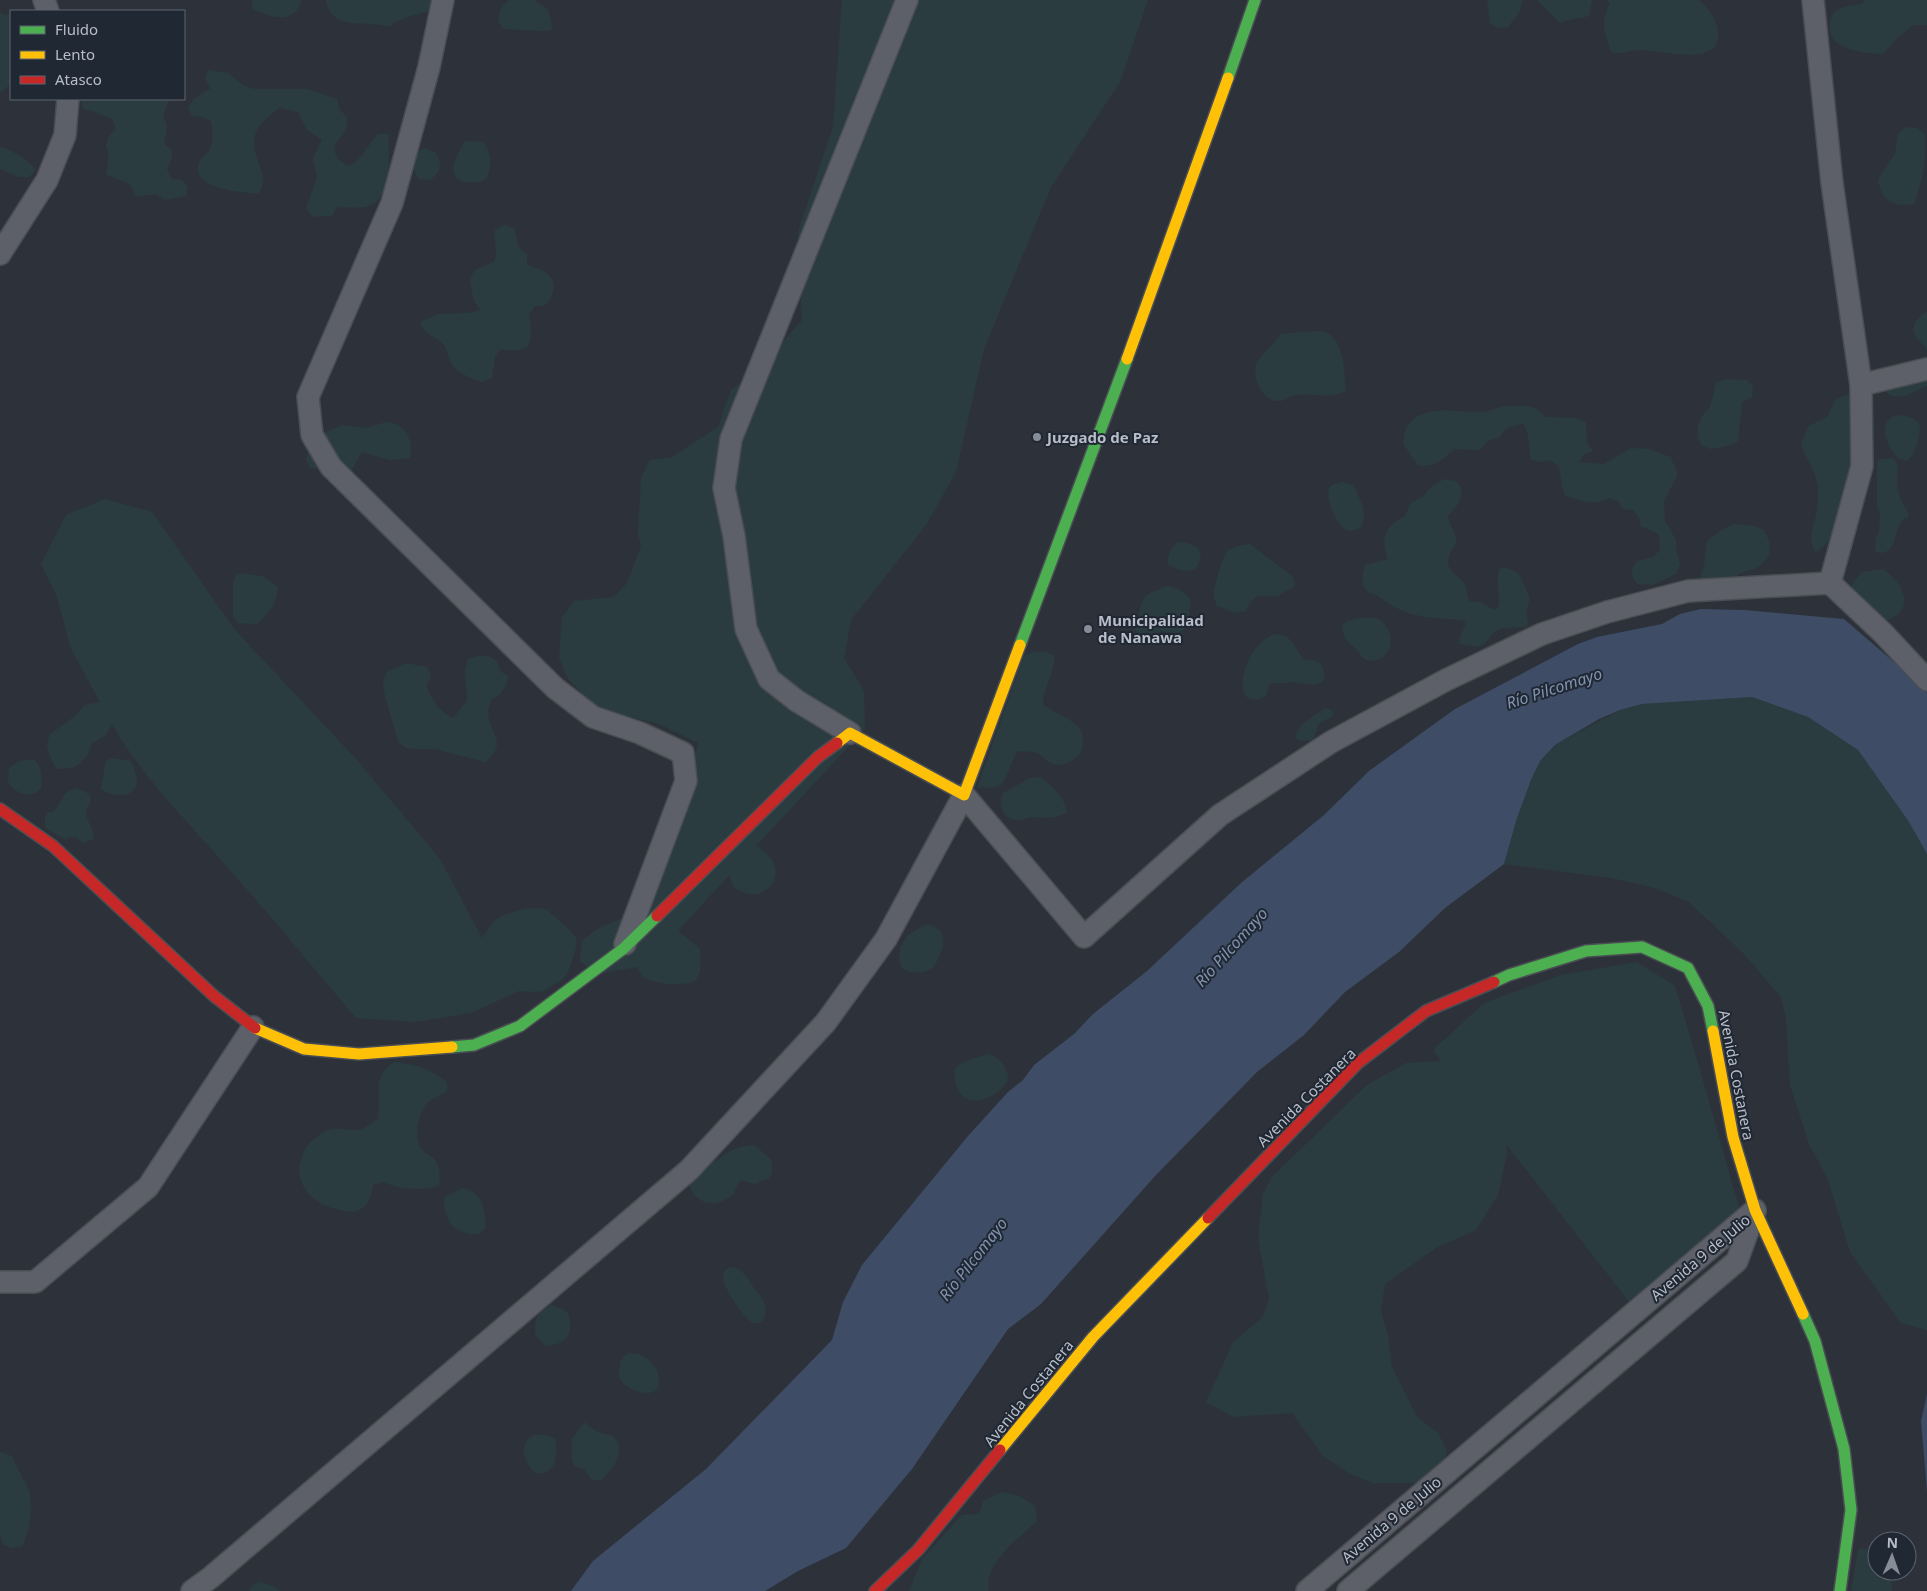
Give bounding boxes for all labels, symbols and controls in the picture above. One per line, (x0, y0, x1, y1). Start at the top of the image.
legend (10, 10, 185, 100)
text: Fluido (55, 19, 98, 39)
text: Lento (55, 44, 95, 64)
text: Atasco (55, 69, 102, 89)
place label: Juzgado de Paz (1045, 427, 1158, 447)
marker: Juzgado de Paz (1031, 431, 1043, 443)
place label: Municipalidad de Nanawa (1098, 610, 1204, 647)
marker: Municipalidad de Nanawa (1082, 623, 1094, 635)
water label: Río Pilcomayo (1503, 662, 1605, 714)
water label: Río Pilcomayo (1189, 903, 1273, 991)
street label: Avenida Costanera (1715, 1008, 1759, 1142)
street label: Avenida Costanera (1252, 1043, 1360, 1151)
street label: Avenida 9 de Julio (1646, 1209, 1754, 1305)
water label: Río Pilcomayo (934, 1213, 1012, 1305)
street label: Avenida Costanera (979, 1335, 1077, 1451)
street label: Avenida 9 de Julio (1337, 1471, 1445, 1567)
north arrow (1867, 1531, 1917, 1581)
text: N (1886, 1533, 1898, 1552)

